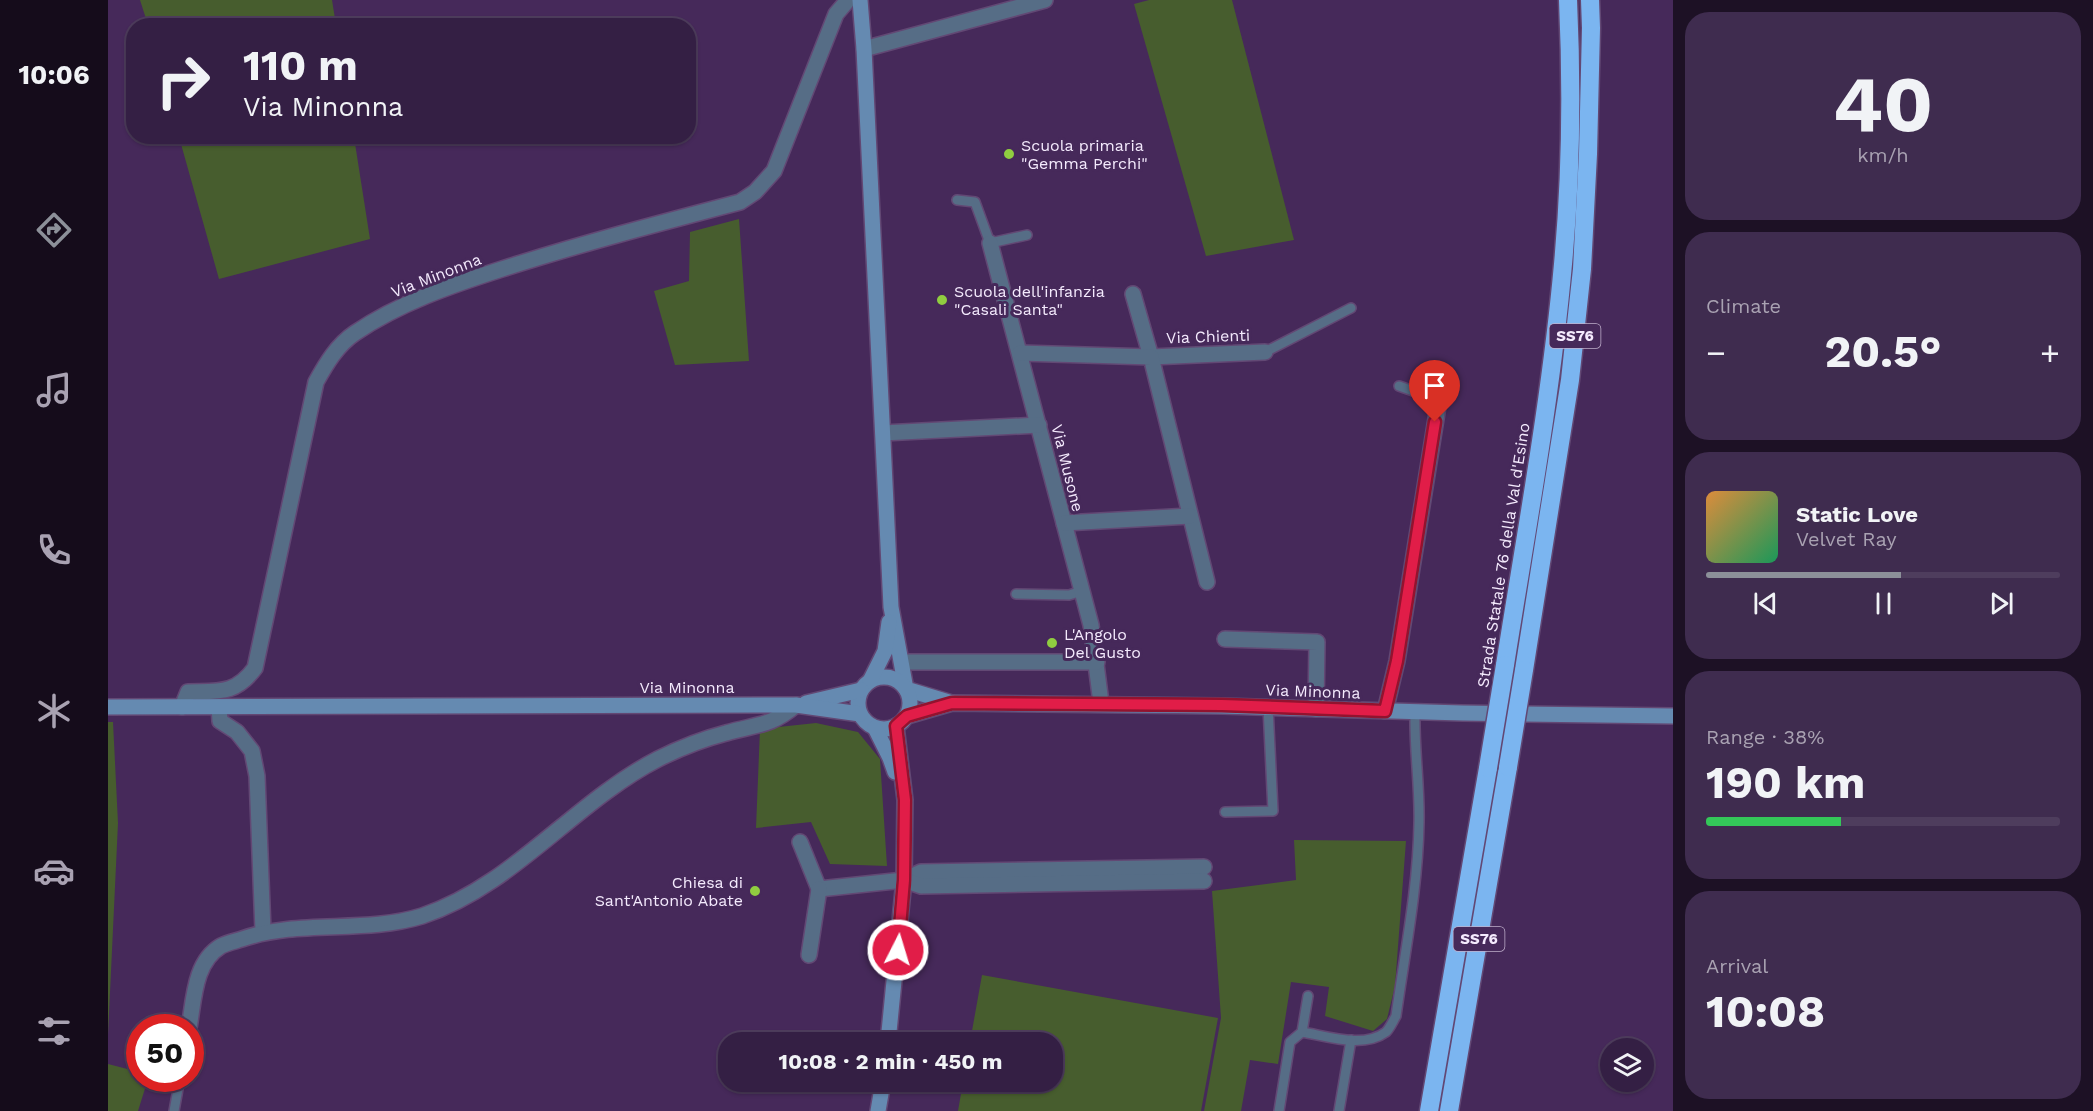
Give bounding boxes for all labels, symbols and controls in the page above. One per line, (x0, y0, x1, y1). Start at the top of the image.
text: 110 m (243, 41, 358, 90)
icon: right (144, 42, 222, 120)
text: 40 (1833, 58, 1933, 150)
text: 10:06 (18, 59, 90, 91)
text: Via Minonna (243, 91, 403, 123)
place label: Scuola primaria "Gemma Perchi" (1021, 136, 1148, 173)
text: km/h (1857, 143, 1909, 167)
marker: Scuola primaria "Gemma Perchi" (1002, 147, 1016, 161)
icon: directions (33, 209, 75, 251)
street label: Via Minonna (388, 250, 484, 301)
place label: Scuola dell'infanzia "Casali Santa" (954, 282, 1105, 319)
marker: Scuola dell'infanzia "Casali Santa" (935, 293, 949, 307)
text: Climate (1706, 294, 1781, 318)
road number: SS76 (1550, 324, 1600, 348)
text: 20.5° (1825, 325, 1941, 378)
street label: Via Chienti (1166, 326, 1250, 347)
text: − (1706, 333, 1726, 372)
text: + (2040, 333, 2060, 372)
pin (1409, 360, 1460, 422)
icon: music (33, 369, 75, 411)
icon: arrive (1418, 369, 1451, 402)
street label: Strada Statale 76 della Val d'Esino (1473, 421, 1534, 689)
street label: Via Musone (1047, 422, 1088, 514)
text: Static Love (1796, 502, 1918, 527)
text: Velvet Ray (1796, 527, 1897, 551)
icon: phone (33, 529, 75, 571)
icon: previous (1749, 587, 1782, 620)
icon: pause (1867, 587, 1900, 620)
icon: next (1985, 587, 2018, 620)
place label: L'Angolo Del Gusto (1064, 625, 1141, 662)
marker: L'Angolo Del Gusto (1045, 636, 1059, 650)
street label: Via Minonna (639, 678, 735, 697)
street label: Via Minonna (1265, 680, 1361, 703)
icon: climate (33, 690, 75, 732)
text: Range · 38% (1706, 725, 1824, 749)
text: 190 km (1706, 756, 1865, 809)
icon: car (33, 850, 75, 892)
place label: Chiesa di Sant'Antonio Abate (595, 873, 743, 910)
marker: Chiesa di Sant'Antonio Abate (748, 884, 762, 898)
position arrow (866, 918, 930, 982)
road number: SS76 (1454, 927, 1504, 951)
text: Arrival (1706, 954, 1768, 978)
text: 10:08 (1706, 985, 1825, 1038)
icon: filters (33, 1010, 75, 1052)
speed limit sign: 50 (126, 1014, 204, 1092)
map controls (1600, 1038, 1654, 1092)
button: layers (1600, 1038, 1654, 1092)
text: 10:08 · 2 min · 450 m (779, 1049, 1002, 1074)

